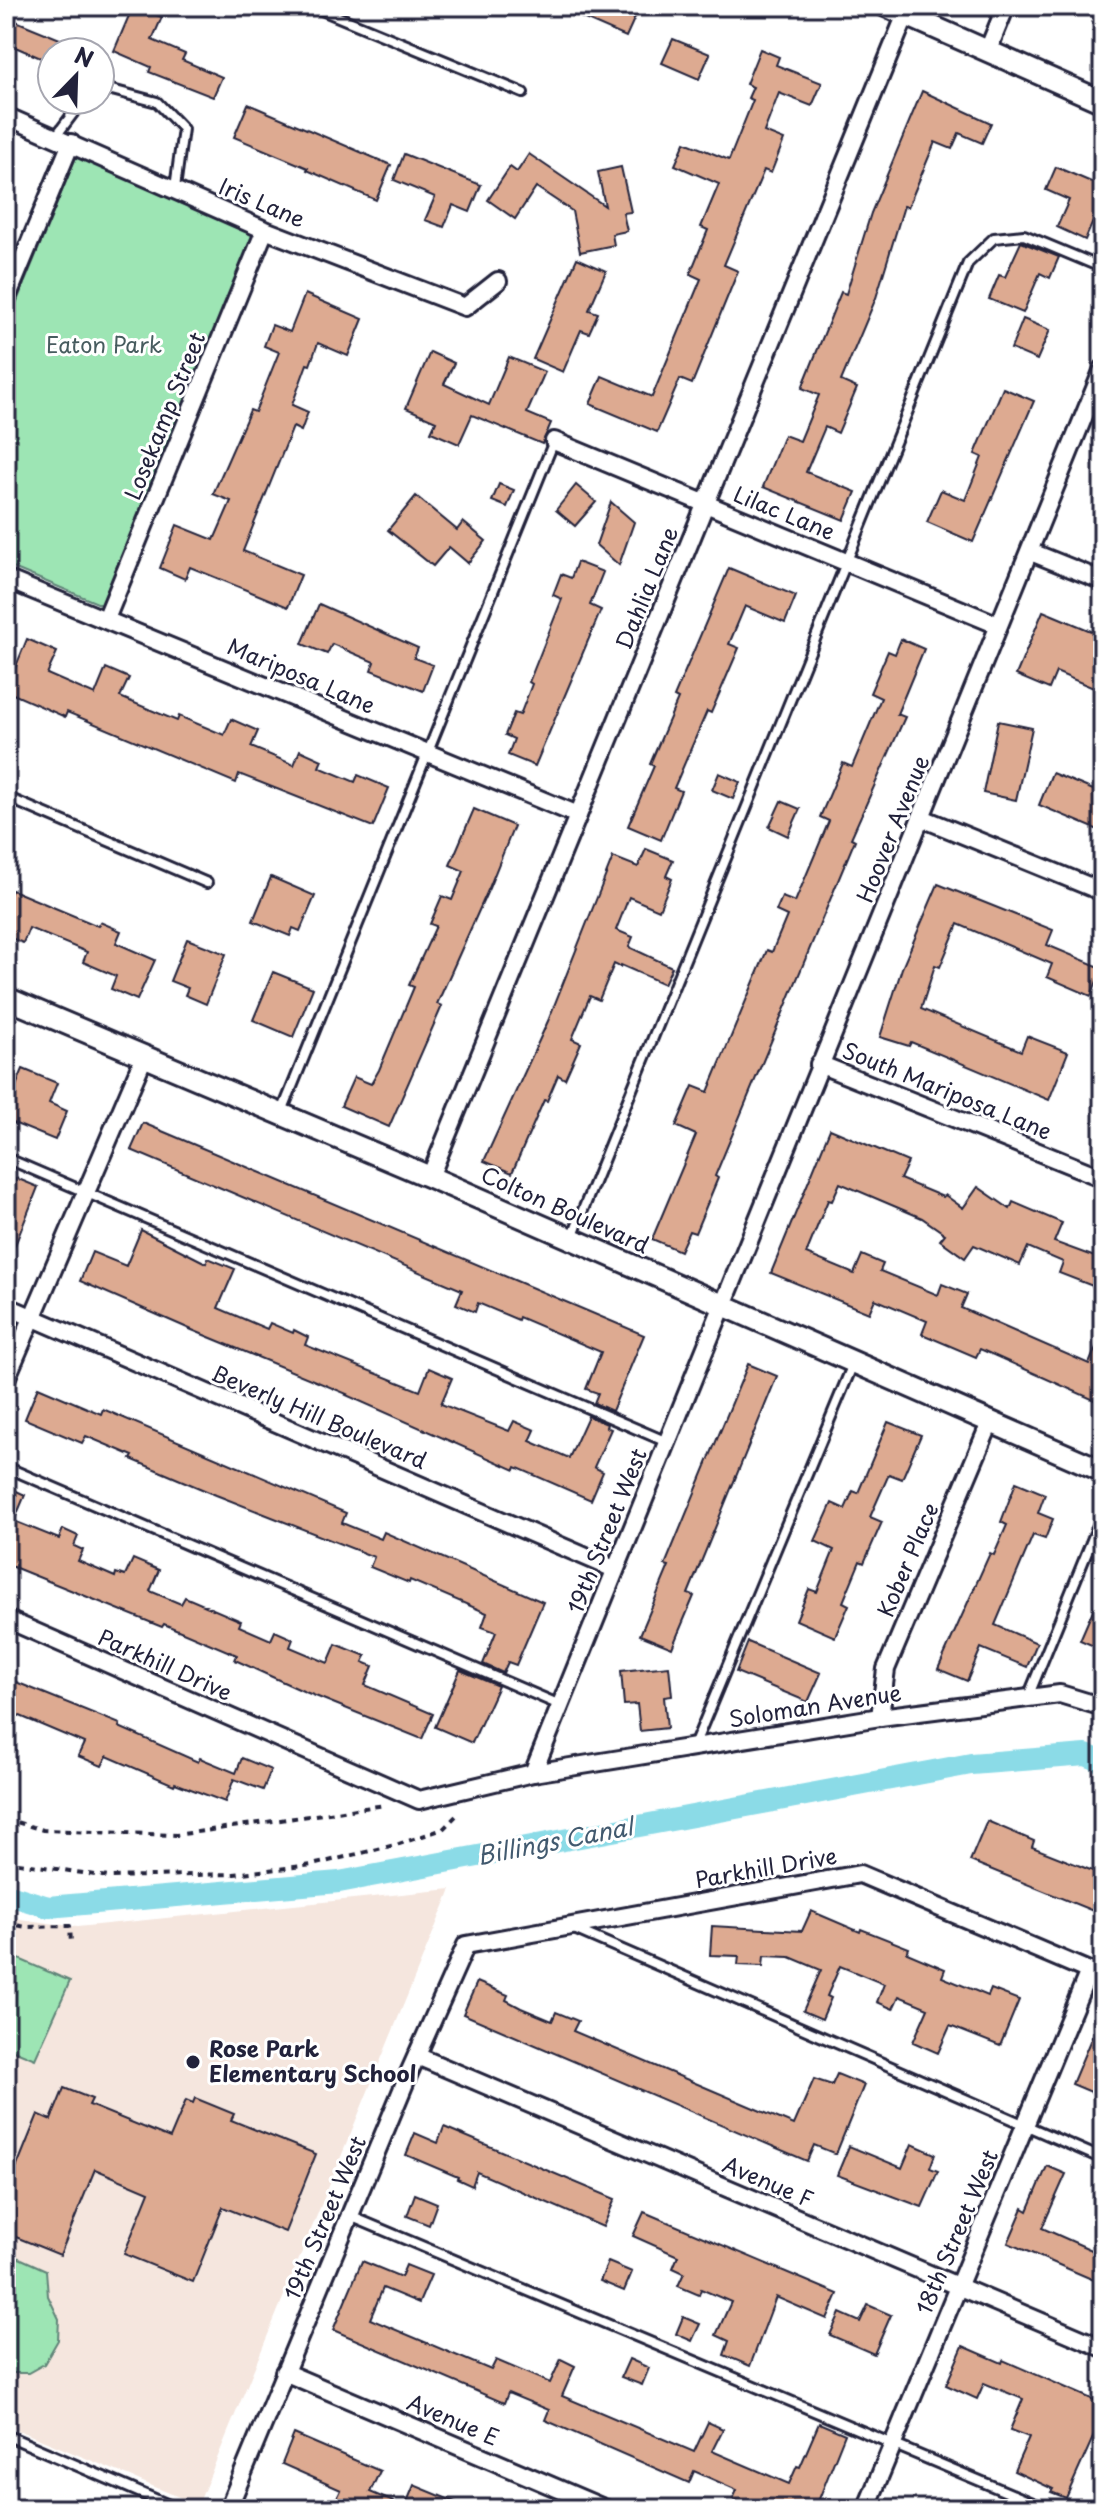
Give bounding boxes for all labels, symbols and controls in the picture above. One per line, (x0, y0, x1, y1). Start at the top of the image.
north arrow (36, 36, 116, 116)
text: N (70, 38, 99, 75)
street label: Iris Lane (214, 169, 311, 235)
street label: Losekamp Street (115, 326, 212, 504)
park label: Eaton Park (46, 327, 162, 360)
street label: Lilac Lane (729, 476, 840, 547)
street label: Dahlia Lane (606, 521, 685, 654)
street label: Mariposa Lane (223, 629, 380, 721)
street label: Hoover Avenue (847, 750, 936, 907)
street label: South Mariposa Lane (838, 1033, 1057, 1147)
street label: Colton Boulevard (476, 1157, 655, 1260)
street label: Beverly Hill Boulevard (207, 1355, 432, 1476)
street label: 19th Street West (557, 1443, 654, 1618)
street label: Kober Place (868, 1497, 945, 1621)
street label: Parkhill Drive (93, 1619, 238, 1708)
street label: Soloman Avenue (726, 1675, 903, 1734)
water label: Billings Canal (474, 1807, 639, 1873)
street label: Parkhill Drive (692, 1838, 839, 1895)
place label: Rose Park Elementary School (209, 2031, 416, 2089)
marker: Rose Park Elementary School (184, 2053, 202, 2071)
street label: 19th Street West (274, 2130, 373, 2305)
street label: 18th Street West (906, 2144, 1005, 2319)
street label: Avenue F (718, 2147, 819, 2215)
street label: Avenue E (402, 2384, 505, 2453)

